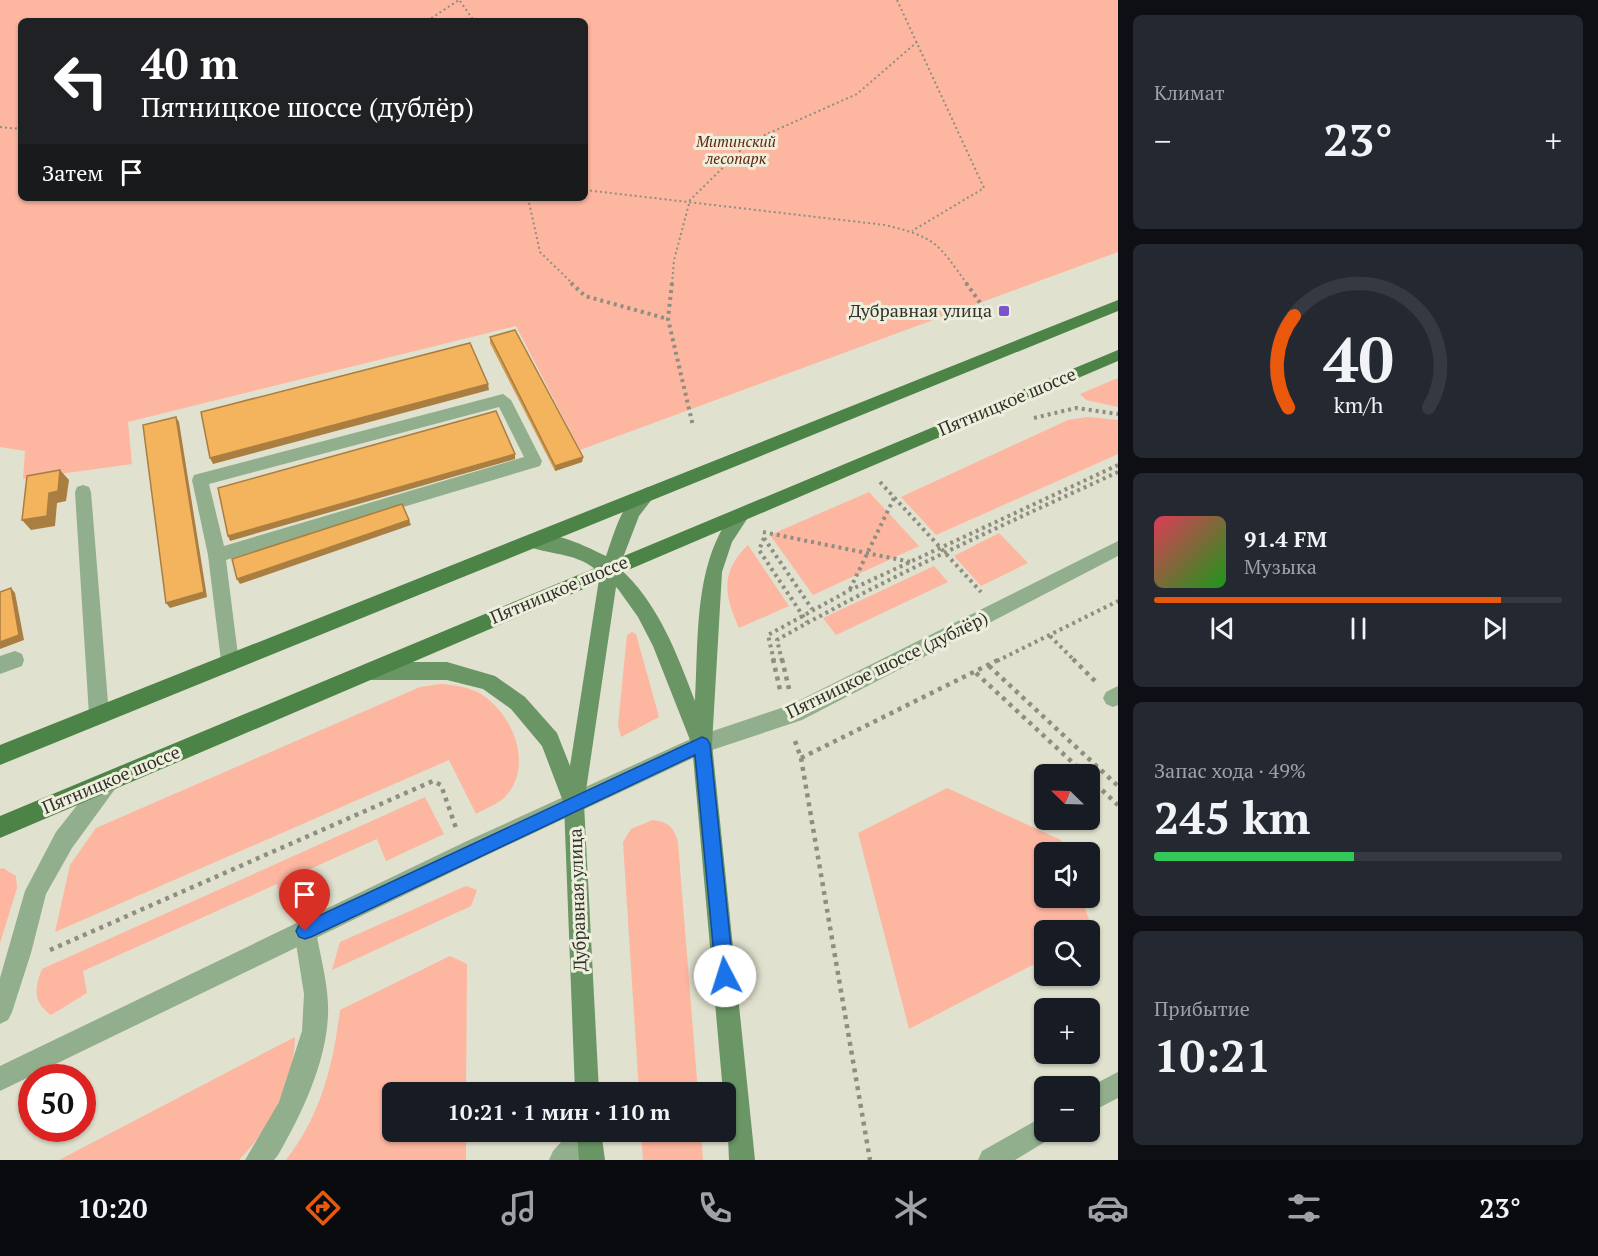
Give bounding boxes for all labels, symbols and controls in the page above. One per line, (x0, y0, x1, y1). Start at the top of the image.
text: 40 m (141, 35, 239, 91)
icon: left (42, 42, 120, 120)
text: Климат (1154, 79, 1225, 106)
text: Пятницкое шоссе (дублёр) (141, 89, 474, 125)
text: 23° (1323, 109, 1393, 169)
text: − (1154, 119, 1172, 162)
text: + (1544, 119, 1562, 162)
park label: Митинский лесопарк (695, 131, 776, 168)
icon: arrive (115, 156, 148, 189)
text: Затем (42, 158, 103, 187)
place label: Дубравная улица (849, 298, 992, 322)
marker: Дубравная улица (997, 304, 1011, 318)
text: 40 (1323, 317, 1393, 400)
street label: Пятницкое шоссе (934, 361, 1079, 441)
text: km/h (1333, 391, 1383, 419)
text: 91.4 FM (1244, 524, 1327, 553)
street label: Пятницкое шоссе (486, 549, 631, 629)
text: Музыка (1244, 553, 1317, 580)
street label: Пятницкое шоссе (дублёр) (782, 605, 992, 724)
icon: previous (1206, 612, 1239, 645)
icon: pause (1342, 612, 1375, 645)
icon: next (1478, 612, 1511, 645)
street label: Пятницкое шоссе (38, 739, 183, 819)
text: Запас хода · 49% (1154, 757, 1306, 784)
north arrow (1034, 764, 1100, 830)
map controls (1034, 764, 1100, 1142)
text: 245 km (1154, 787, 1310, 847)
street label: Дубравная улица (563, 828, 591, 972)
button: sound (1034, 842, 1100, 908)
pin (279, 869, 330, 931)
icon: arrive (288, 878, 321, 911)
button: search (1034, 920, 1100, 986)
position arrow (693, 944, 757, 1008)
text: Прибытие (1154, 995, 1250, 1022)
button: + (1034, 998, 1100, 1064)
text: 10:21 (1154, 1025, 1271, 1085)
speed limit sign: 50 (18, 1064, 96, 1142)
button: − (1034, 1076, 1100, 1142)
text: 10:21 · 1 мин · 110 m (448, 1097, 670, 1126)
icon: directions (302, 1187, 344, 1229)
icon: music (498, 1187, 540, 1229)
icon: phone (694, 1187, 736, 1229)
icon: climate (890, 1187, 932, 1229)
icon: car (1087, 1187, 1129, 1229)
icon: filters (1283, 1187, 1325, 1229)
text: 10:20 (77, 1190, 147, 1226)
text: 23° (1479, 1190, 1521, 1226)

